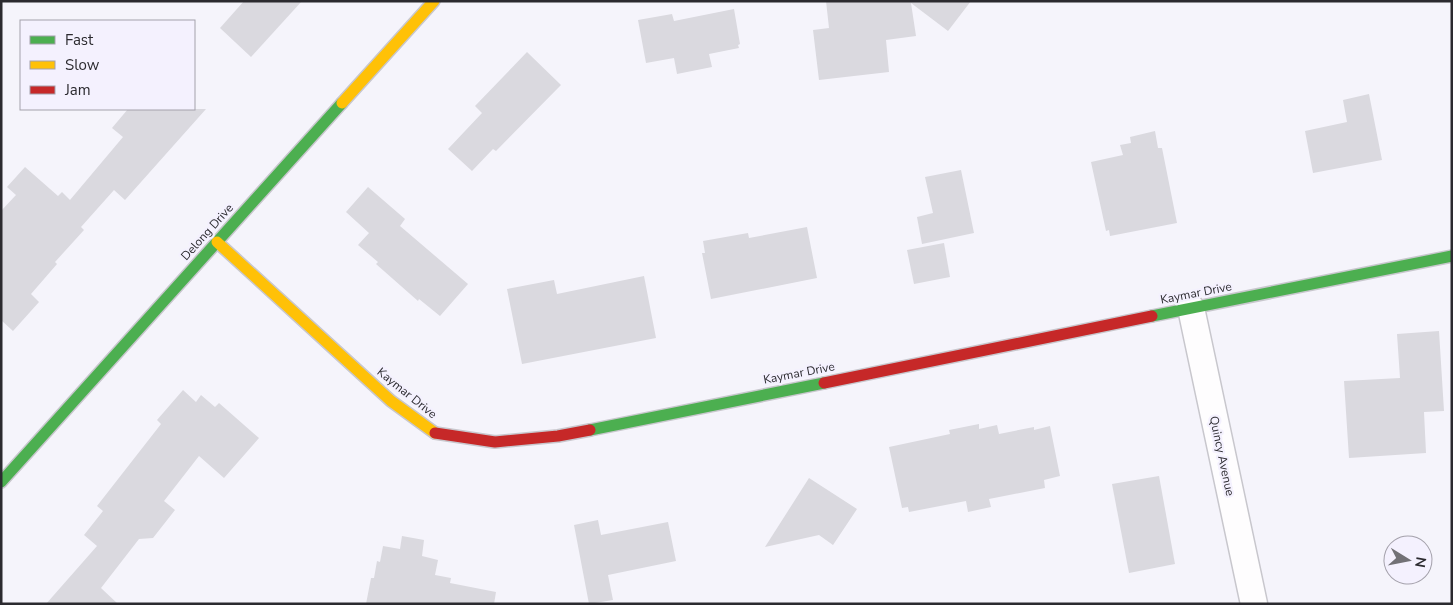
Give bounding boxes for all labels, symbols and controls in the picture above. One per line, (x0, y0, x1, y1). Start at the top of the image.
legend (20, 20, 195, 110)
text: Fast (65, 30, 94, 50)
text: Slow (65, 55, 100, 75)
text: Jam (64, 80, 91, 100)
street label: Delong Drive (177, 200, 237, 264)
street label: Kaymar Drive (1159, 278, 1233, 308)
street label: Kaymar Drive (762, 358, 836, 388)
street label: Kaymar Drive (374, 364, 440, 422)
street label: Quincy Avenue (1206, 415, 1238, 497)
north arrow (1383, 535, 1433, 585)
text: N (1410, 555, 1431, 569)

